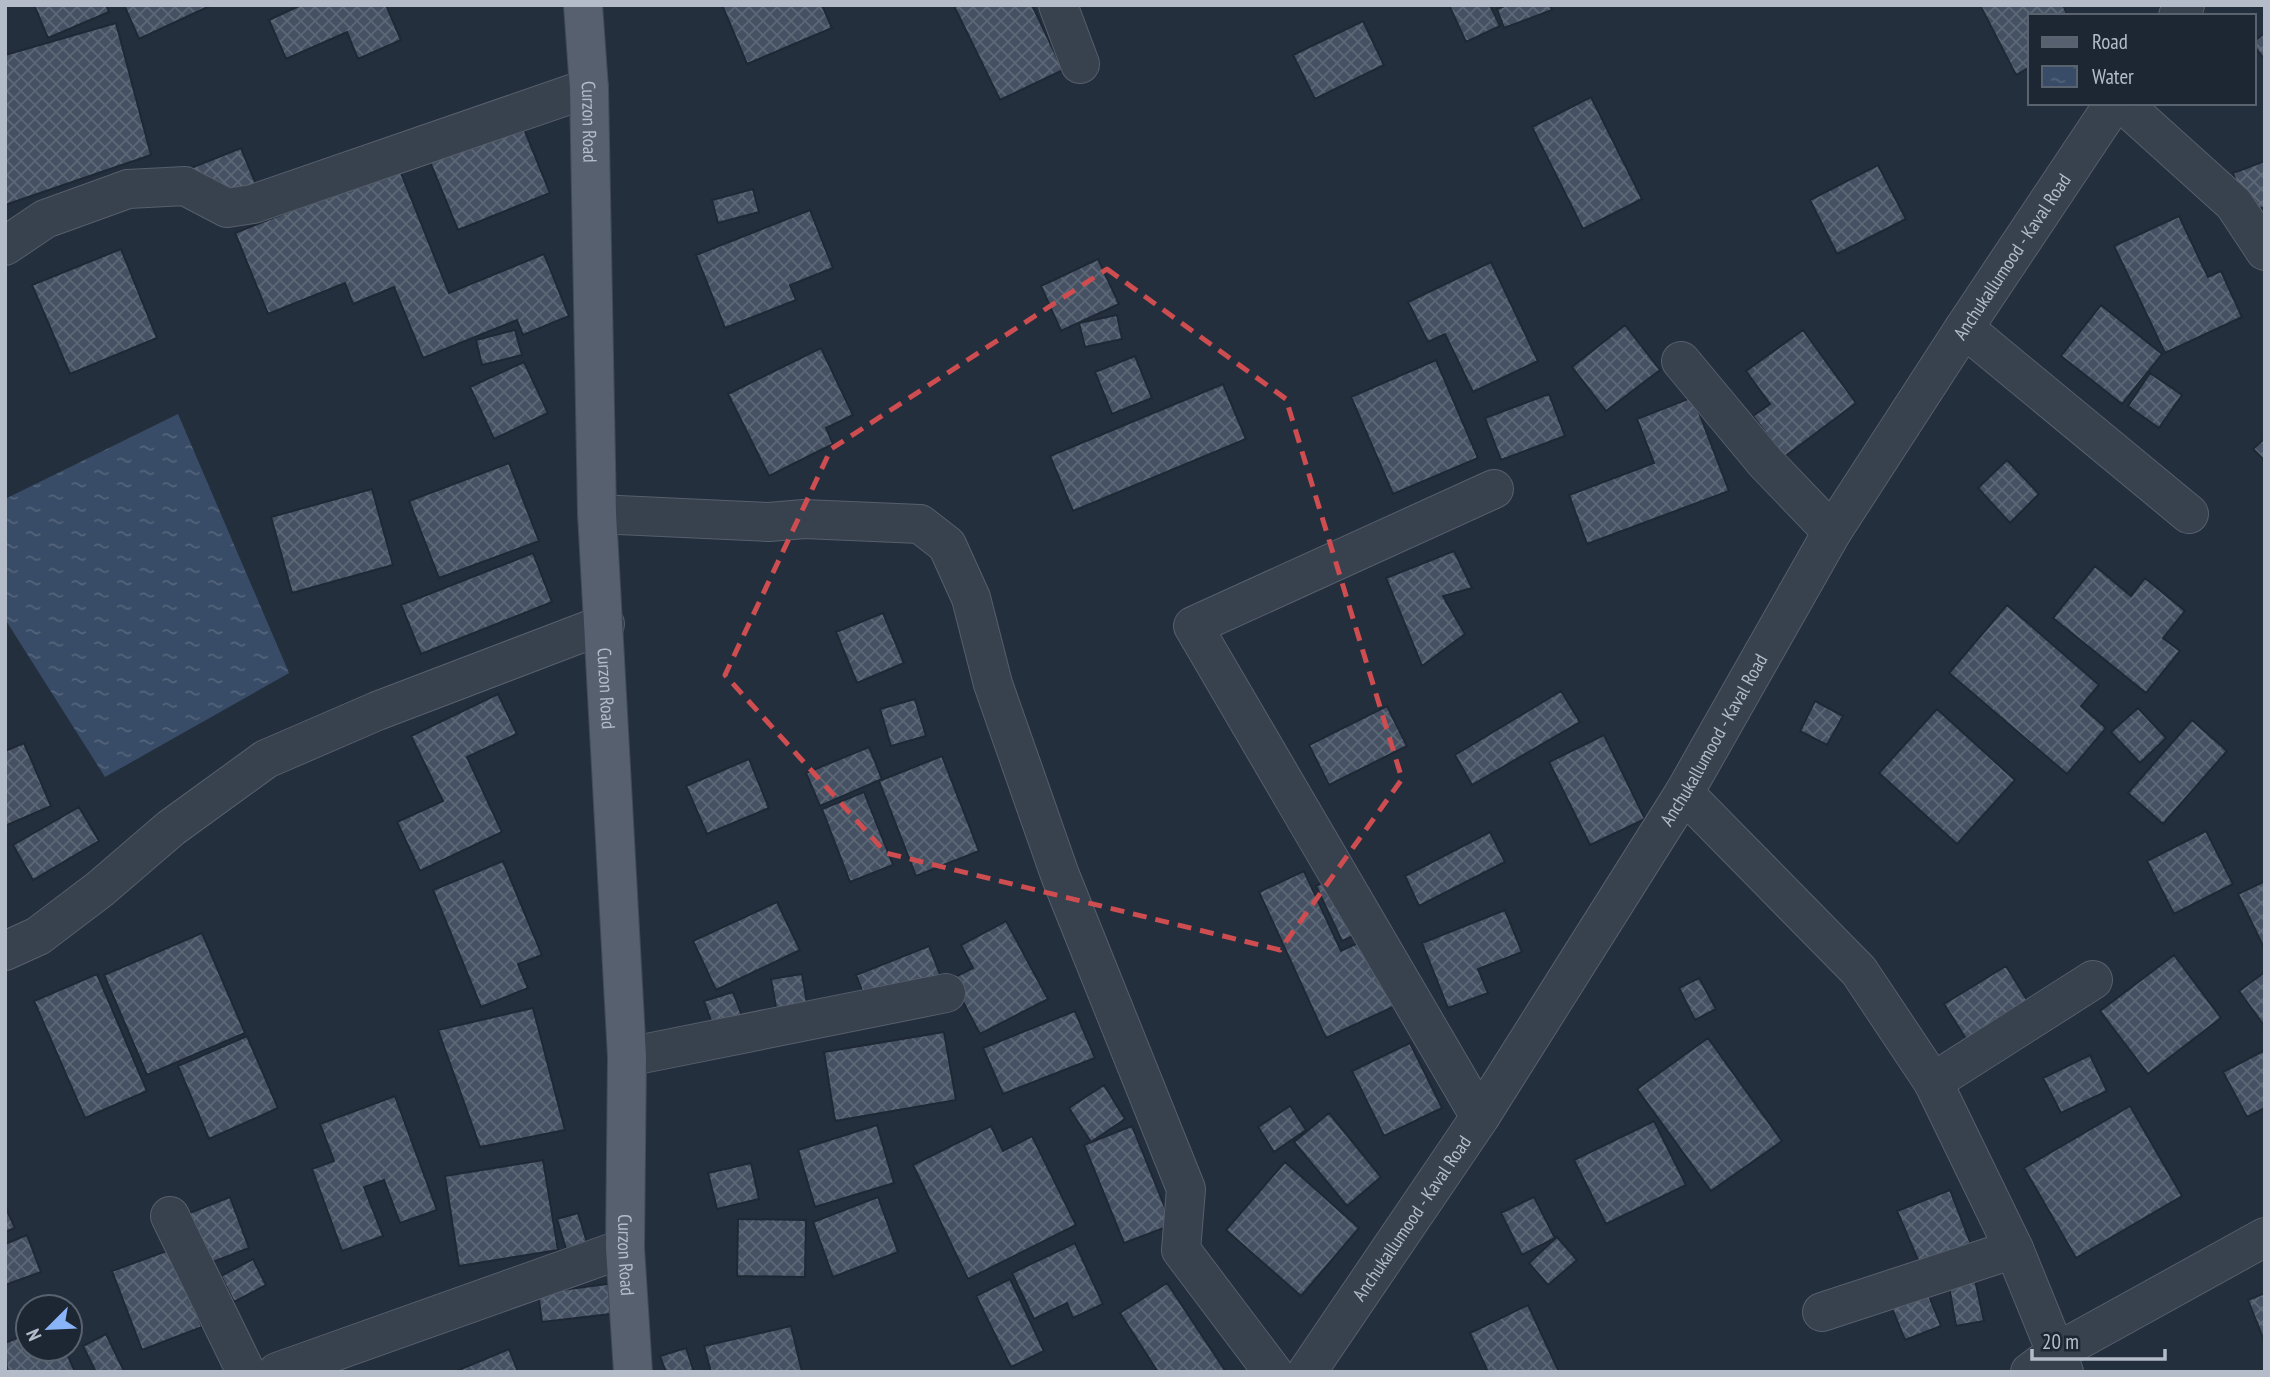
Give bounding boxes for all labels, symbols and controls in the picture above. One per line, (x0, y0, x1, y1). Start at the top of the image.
legend (2028, 14, 2256, 105)
text: Road (2092, 28, 2128, 55)
text: Water (2092, 63, 2134, 90)
street label: Curzon Road (577, 80, 602, 163)
street label: Anchukallumood - Kaval Road (1948, 169, 2076, 344)
street label: Curzon Road (592, 647, 621, 730)
street label: Anchukallumood - Kaval Road (1655, 649, 1772, 830)
street label: Anchukallumood - Kaval Road (1347, 1131, 1476, 1305)
street label: Curzon Road (613, 1214, 640, 1296)
north arrow (14, 1293, 84, 1363)
scale bar (2032, 1318, 2165, 1362)
text: N (20, 1325, 47, 1344)
text: 20 m (2042, 1328, 2079, 1355)

